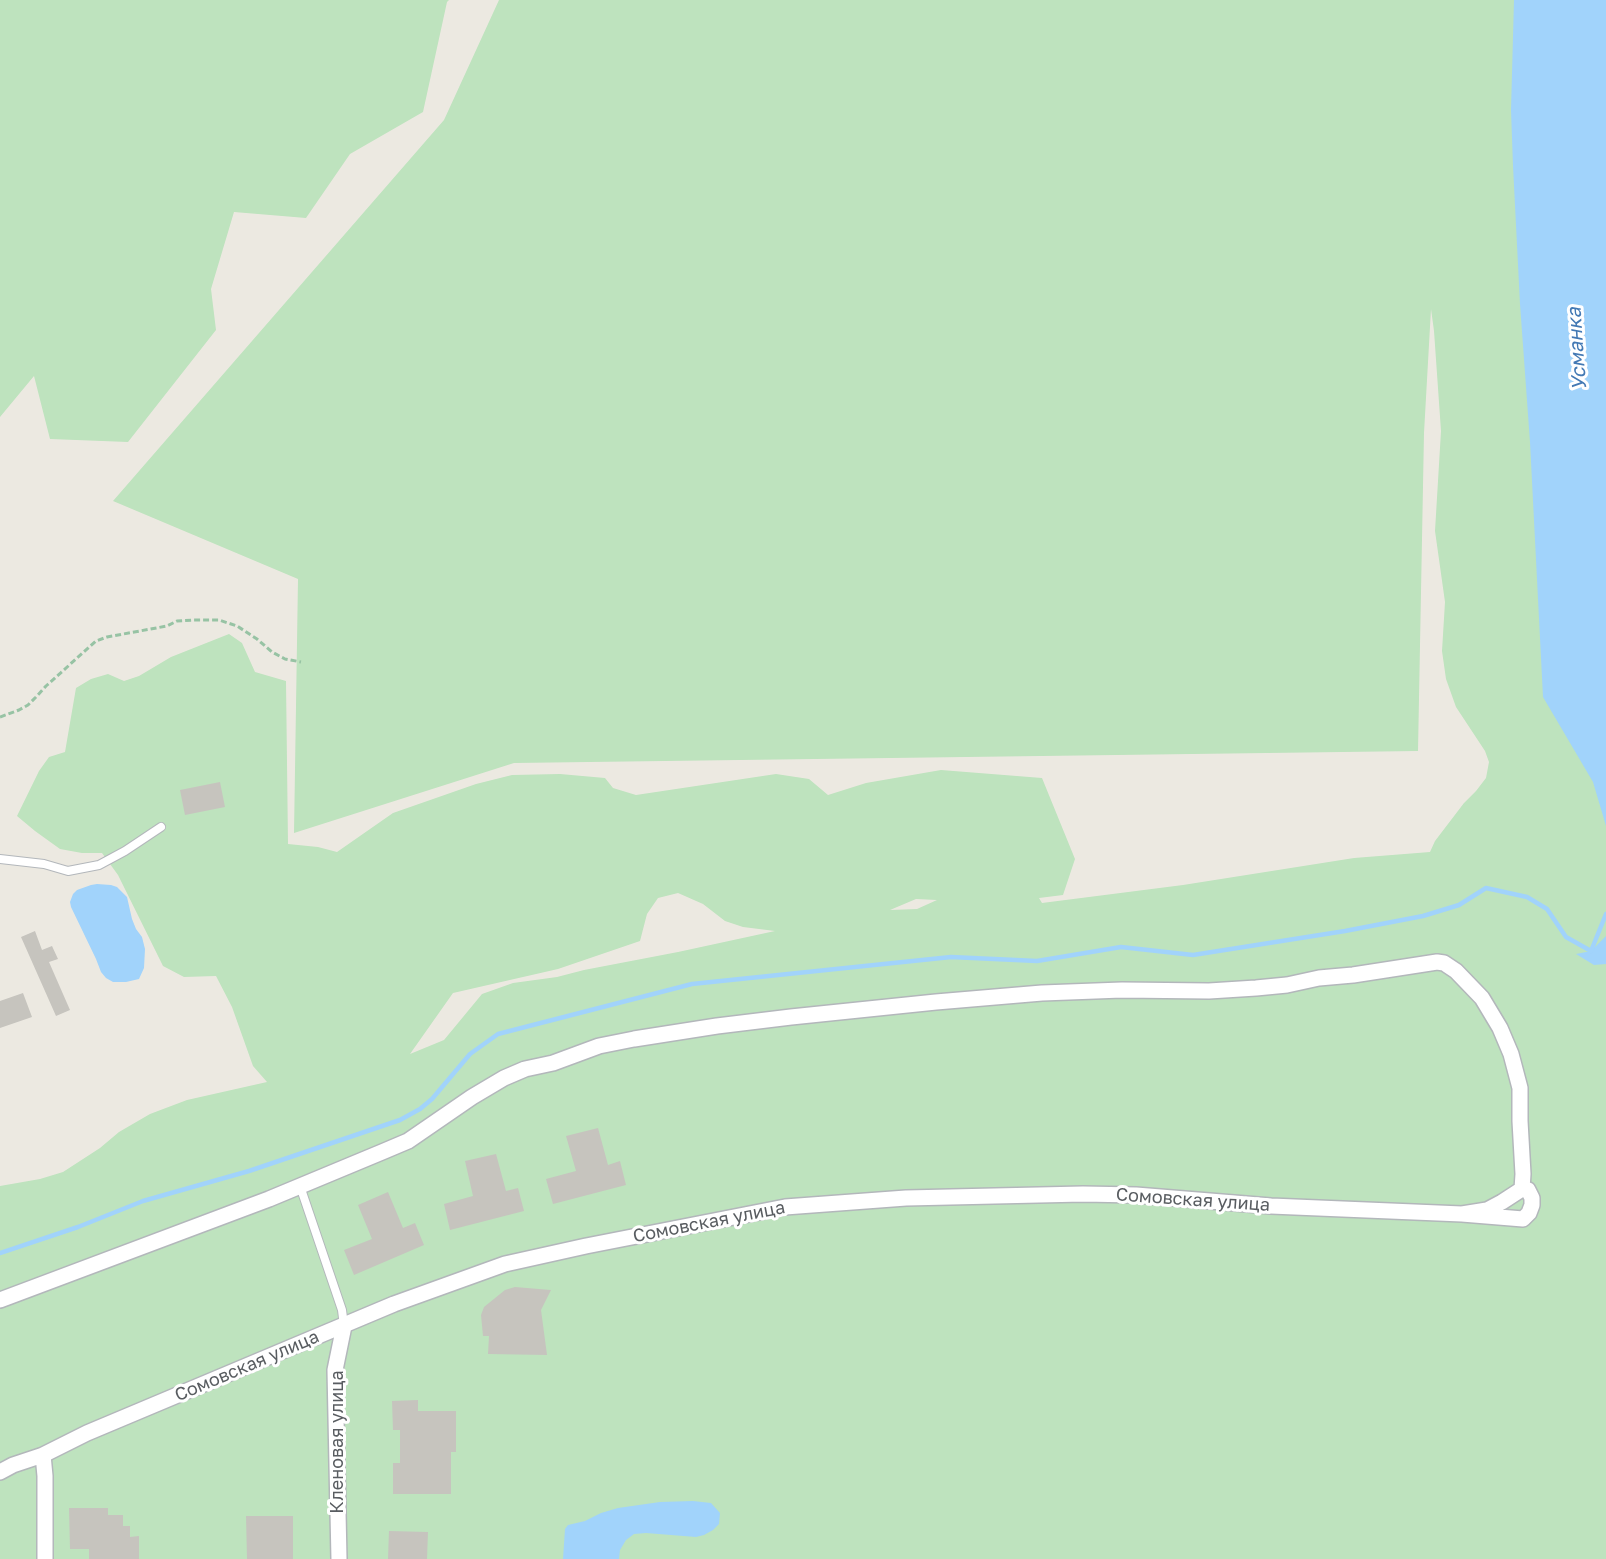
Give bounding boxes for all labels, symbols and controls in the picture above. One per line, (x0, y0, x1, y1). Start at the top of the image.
water label: Усманка (1562, 306, 1592, 392)
street label: Сомовская улица (1115, 1184, 1271, 1216)
street label: Сомовская улица (631, 1197, 787, 1247)
street label: Сомовская улица (172, 1326, 322, 1406)
street label: Кленовая улица (326, 1370, 348, 1514)

